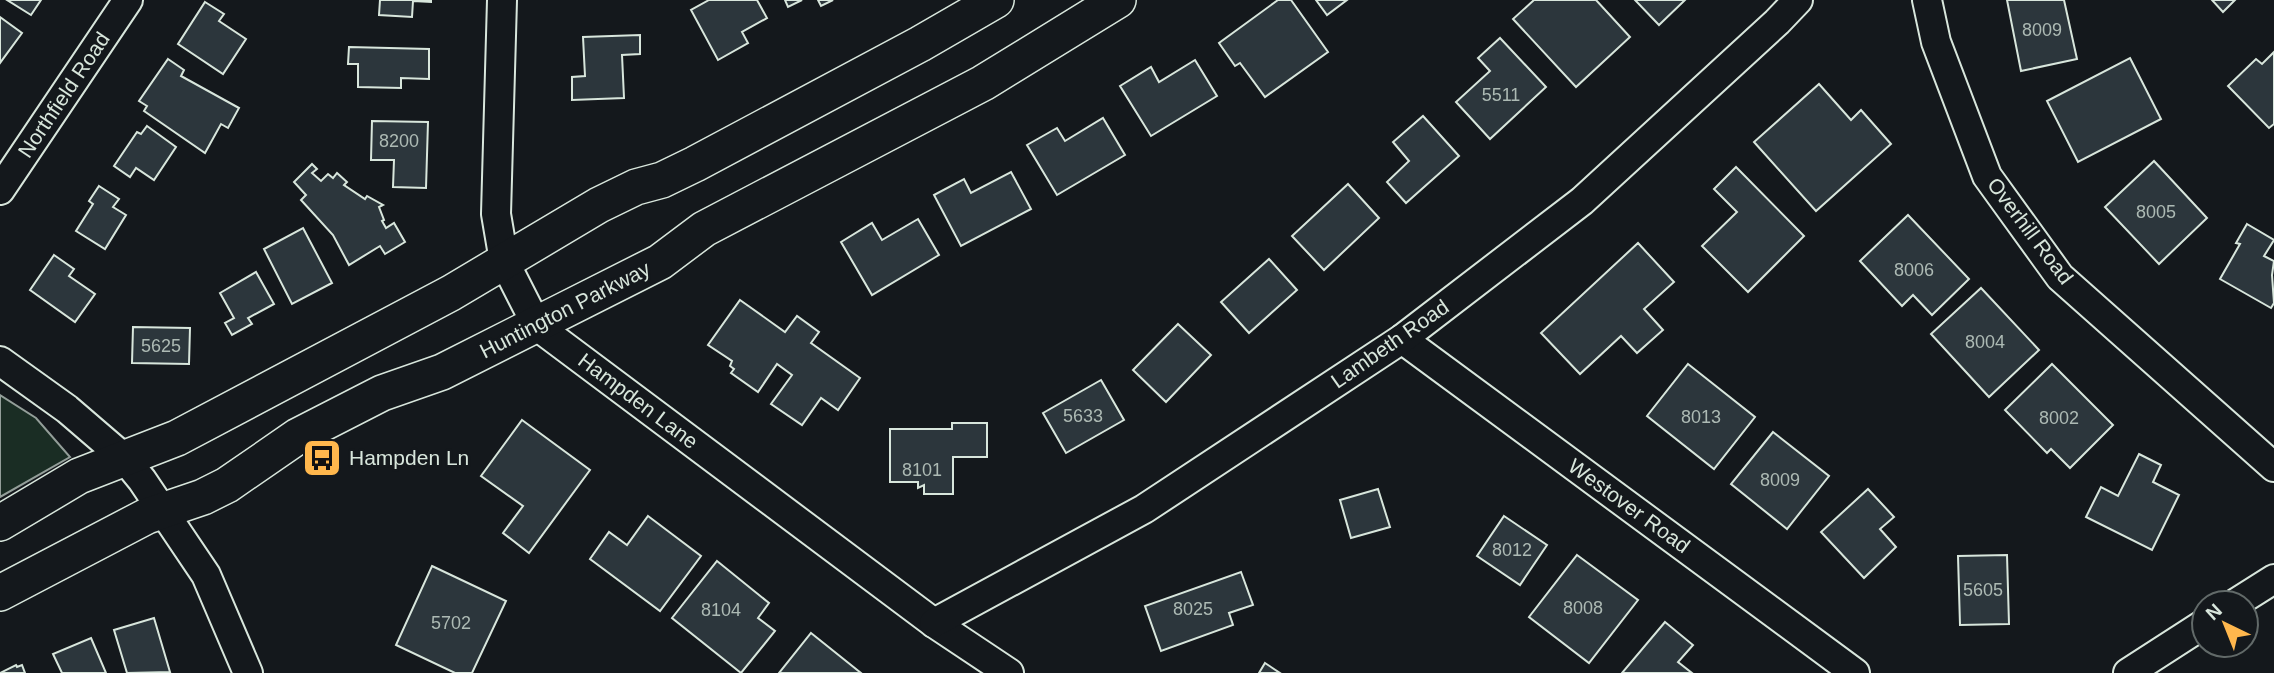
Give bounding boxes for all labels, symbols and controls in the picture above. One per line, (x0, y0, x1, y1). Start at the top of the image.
house number: 8009 (2022, 20, 2062, 40)
street label: Northfield Road (13, 28, 114, 162)
house number: 5511 (1482, 85, 1520, 105)
house number: 8200 (379, 131, 419, 151)
street label: Overhill Road (1983, 173, 2078, 288)
house number: 8005 (2136, 202, 2176, 222)
street label: Huntington Parkway (476, 256, 654, 362)
house number: 8006 (1894, 260, 1934, 280)
street label: Lambeth Road (1327, 295, 1453, 393)
house number: 8004 (1965, 332, 2005, 352)
house number: 5625 (141, 336, 181, 356)
street label: Hampden Lane (574, 348, 703, 453)
house number: 5633 (1063, 406, 1103, 426)
house number: 8013 (1681, 407, 1721, 427)
house number: 8002 (2039, 408, 2079, 428)
bus stop icon: Hampden Ln (301, 437, 343, 479)
place label: Hampden Ln (349, 446, 469, 469)
street label: Westover Road (1564, 454, 1694, 557)
house number: 8101 (902, 460, 942, 480)
house number: 8009 (1760, 470, 1800, 490)
house number: 8012 (1492, 540, 1532, 560)
house number: 5605 (1963, 580, 2003, 600)
north arrow (2190, 589, 2260, 659)
house number: 8008 (1563, 598, 1603, 618)
house number: 8025 (1173, 599, 1213, 619)
house number: 8104 (701, 600, 741, 620)
text: N (2202, 600, 2226, 624)
house number: 5702 (431, 613, 471, 633)

